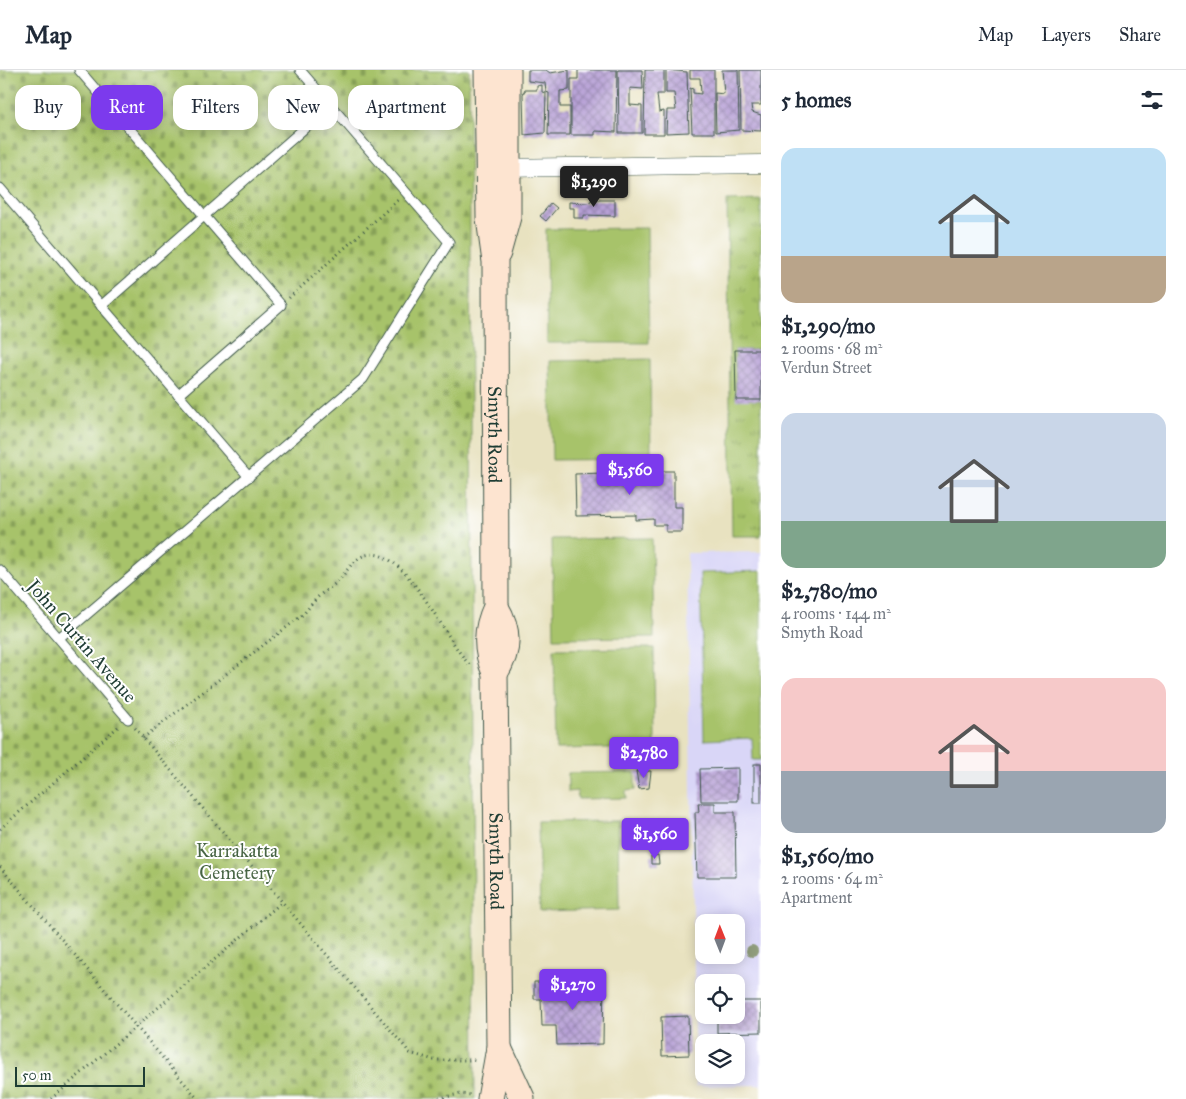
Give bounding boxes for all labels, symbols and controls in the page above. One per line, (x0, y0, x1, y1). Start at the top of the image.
text: Map (25, 20, 72, 50)
text: Map (978, 24, 1013, 46)
text: Layers (1041, 24, 1091, 46)
text: Share (1119, 24, 1161, 46)
chip: Buy (15, 85, 81, 130)
chip: Rent (91, 85, 163, 130)
chip: Filters (173, 85, 258, 130)
chip: New (268, 85, 338, 130)
chip: Apartment (348, 85, 464, 130)
icon: filters (1138, 86, 1166, 114)
text: 5 homes (781, 87, 852, 113)
pin: $1,290 (553, 166, 635, 208)
text: $1,290 (571, 172, 617, 191)
icon: home (929, 181, 1019, 271)
text: $1,290/mo (781, 313, 875, 339)
text: 2 rooms · 68 m² (781, 339, 882, 358)
text: Verdun Street (781, 358, 872, 377)
street label: Smyth Road (484, 386, 507, 484)
icon: home (929, 446, 1019, 536)
pin: $1,560 (589, 454, 671, 496)
text: $1,560 (608, 460, 652, 479)
street label: John Curtin Avenue (20, 573, 142, 708)
text: $2,780/mo (781, 578, 877, 604)
text: 4 rooms · 144 m² (781, 604, 891, 623)
text: Smyth Road (781, 623, 863, 642)
icon: home (929, 711, 1019, 801)
pin: $2,780 (603, 736, 685, 779)
text: $2,780 (620, 743, 668, 762)
street label: Smyth Road (485, 812, 509, 910)
pin: $1,560 (614, 818, 696, 860)
text: $1,560 (633, 824, 677, 843)
park label: Karrakatta Cemetery (196, 839, 279, 884)
text: $1,560/mo (781, 843, 874, 869)
text: 2 rooms · 64 m² (781, 869, 883, 888)
text: Apartment (781, 888, 853, 907)
north arrow (695, 914, 745, 964)
map controls (695, 914, 745, 1084)
pin: $1,270 (532, 968, 614, 1011)
button: locate (695, 974, 745, 1024)
text: $1,270 (550, 975, 596, 994)
button: layers (695, 1034, 745, 1084)
scale bar (15, 1064, 145, 1087)
text: 50 m (22, 1067, 51, 1084)

